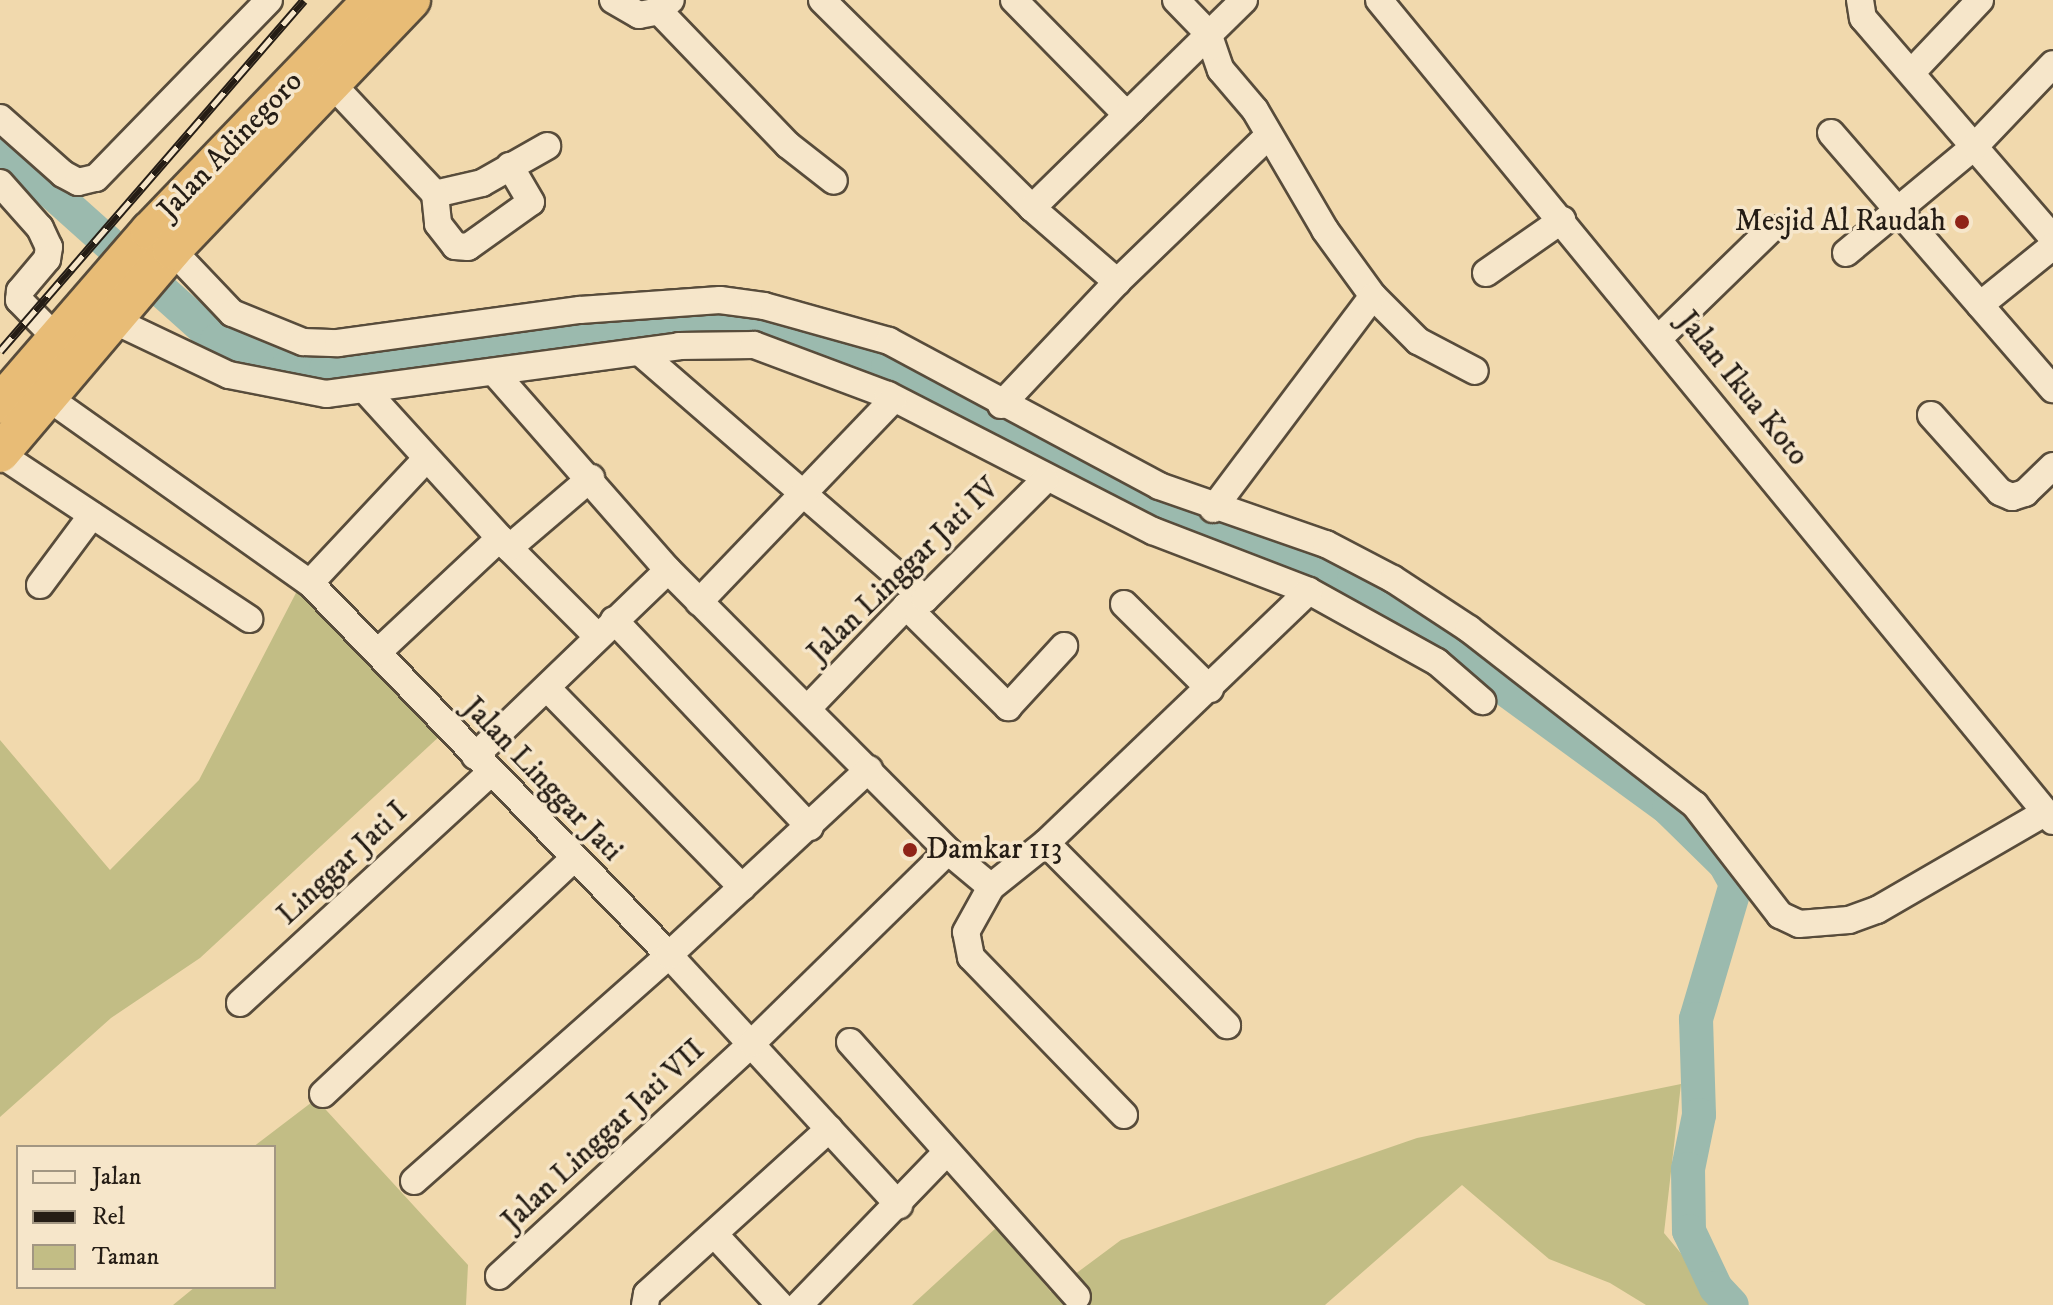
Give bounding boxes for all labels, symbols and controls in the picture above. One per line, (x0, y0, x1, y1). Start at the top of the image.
street label: Jalan Adinegoro (151, 64, 311, 228)
place label: Mesjid Al Raudah (1735, 204, 1946, 240)
marker: Mesjid Al Raudah (1953, 213, 1971, 231)
street label: Jalan Ikua Koto (1669, 305, 1815, 473)
street label: Jalan Linggar Jati IV (801, 471, 1007, 671)
street label: Jalan Linggar Jati (455, 691, 629, 869)
street label: Linggar Jati I (270, 795, 416, 933)
place label: Damkar 113 (926, 832, 1062, 868)
marker: Damkar 113 (901, 841, 919, 859)
street label: Jalan Linggar Jati VII (495, 1033, 713, 1239)
legend (16, 1145, 276, 1289)
text: Jalan (92, 1162, 141, 1192)
text: Rel (92, 1202, 125, 1232)
text: Taman (92, 1242, 159, 1272)

